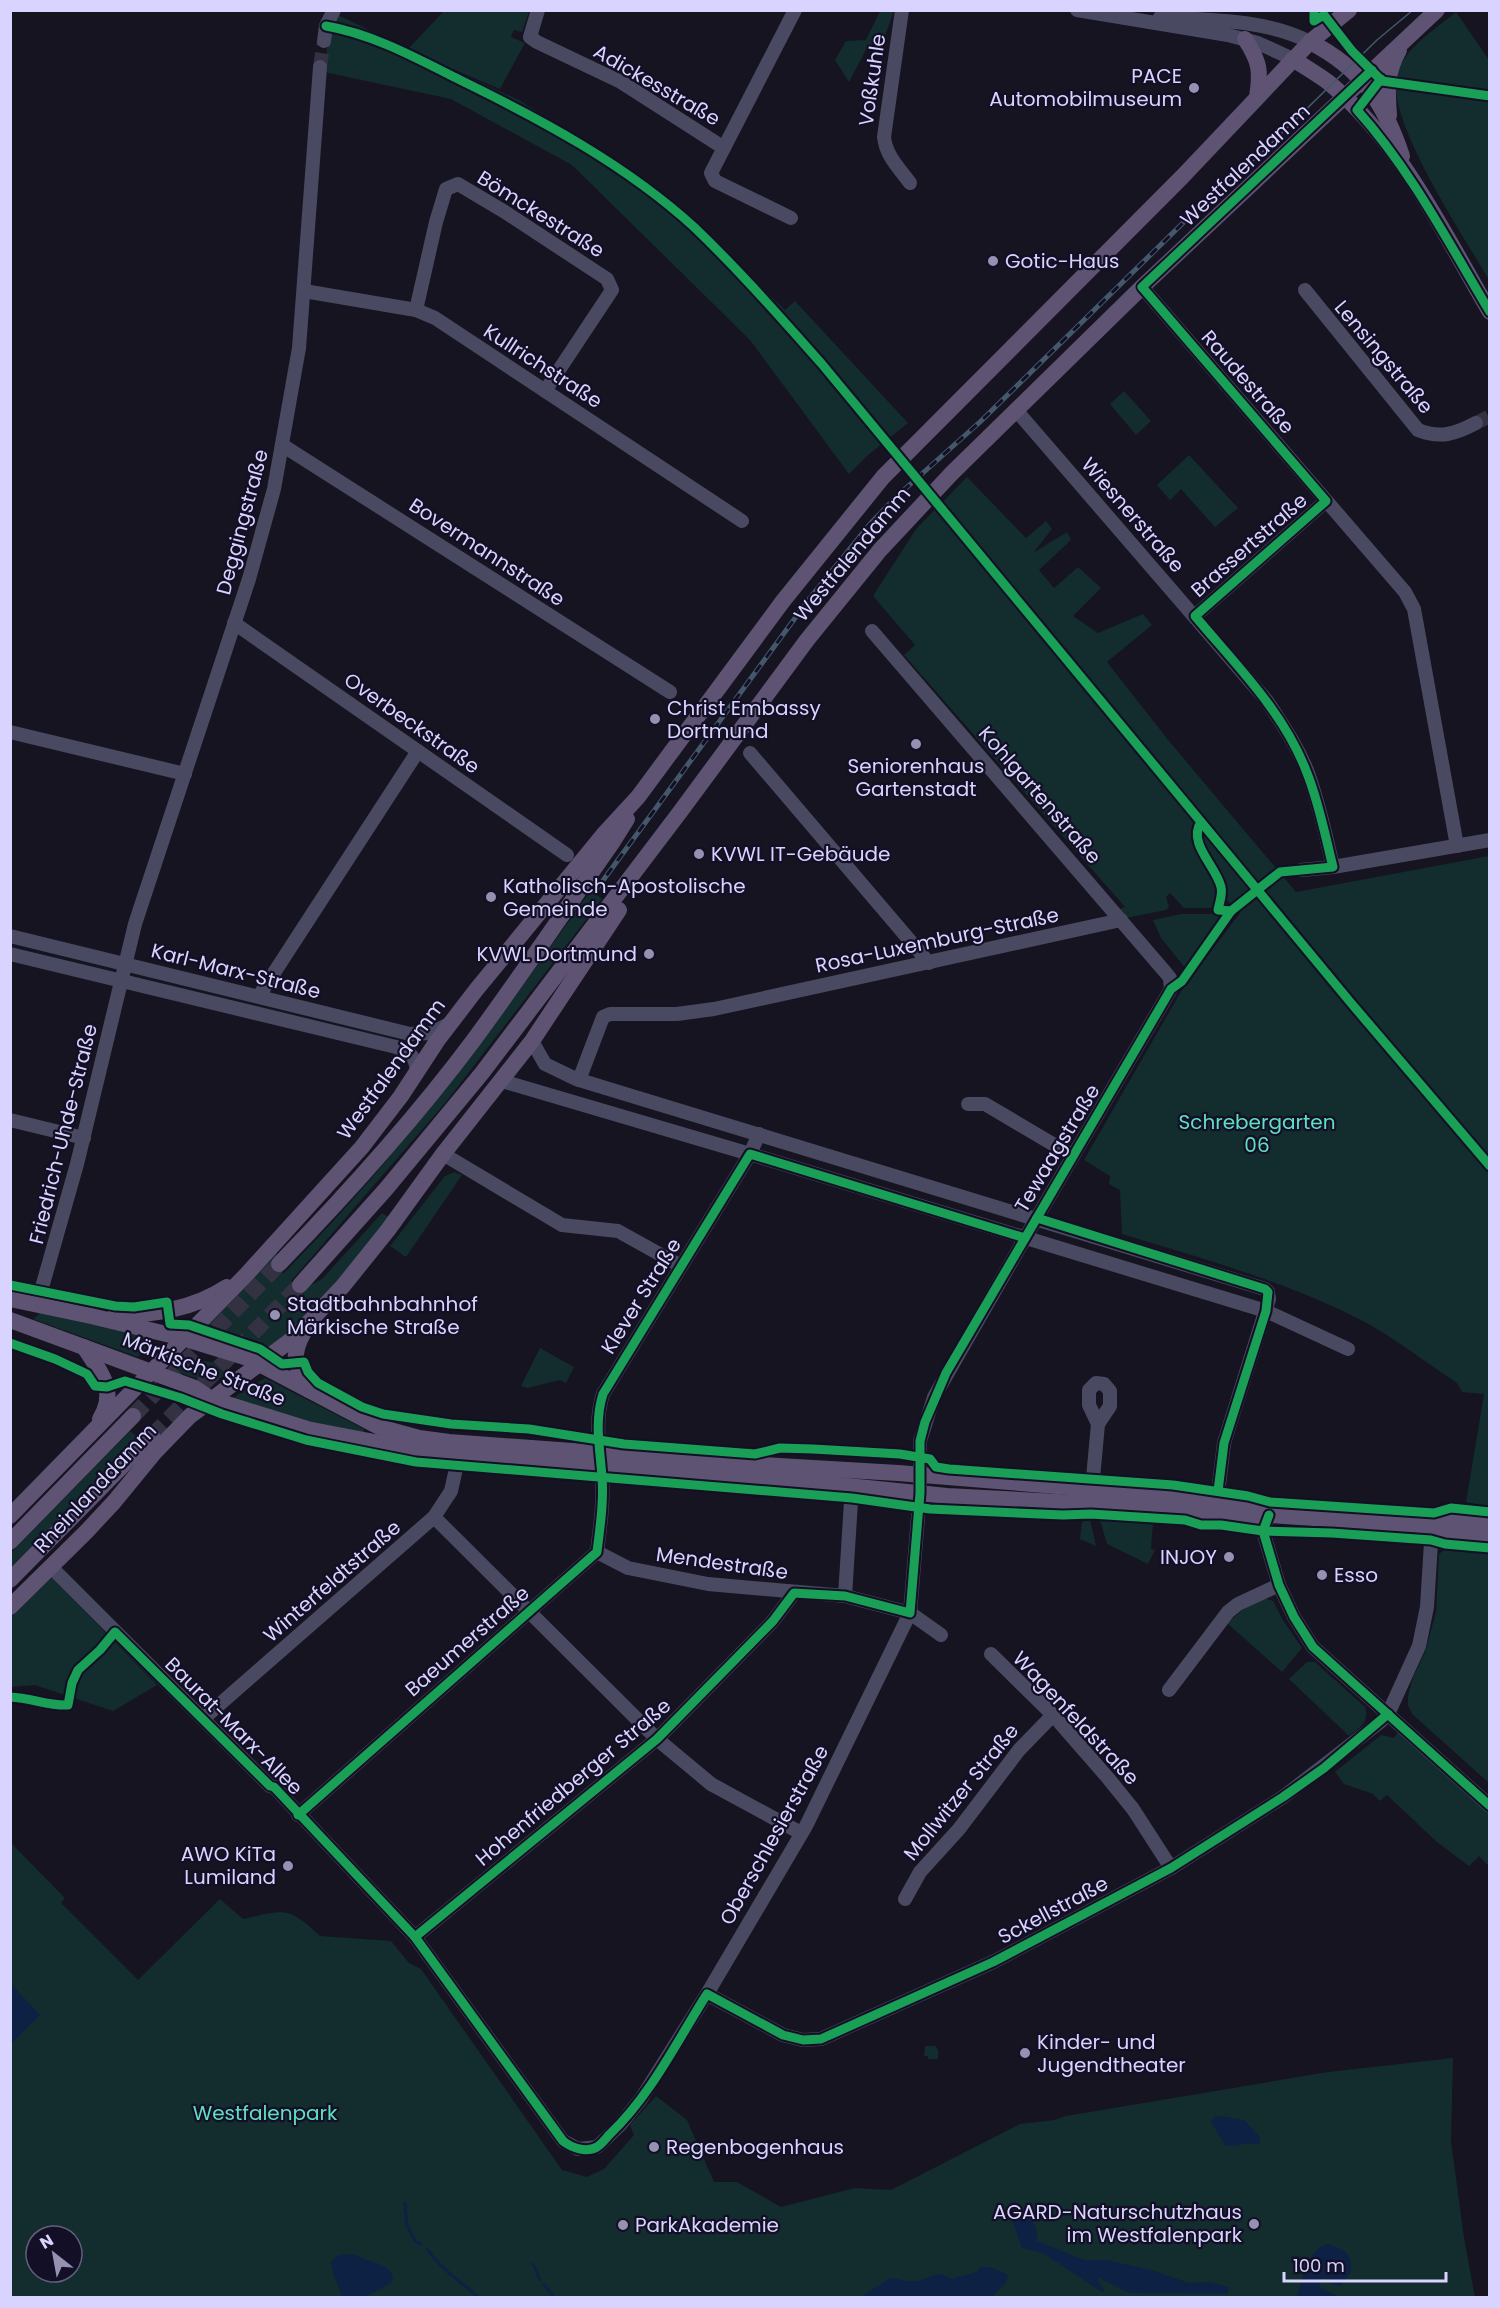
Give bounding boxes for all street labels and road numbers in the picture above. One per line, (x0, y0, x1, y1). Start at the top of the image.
street label: Voßkuhle (852, 32, 892, 128)
street label: Adickesstraße (589, 37, 725, 133)
street label: Westfalendamm (1174, 97, 1316, 233)
street label: Bömckestraße (472, 164, 610, 264)
street label: Lensingstraße (1328, 294, 1440, 420)
street label: Kullrichstraße (478, 317, 608, 415)
street label: Raudestraße (1195, 324, 1301, 440)
street label: Deggingstraße (209, 446, 275, 598)
street label: Wiesnerstraße (1075, 451, 1191, 579)
street label: Westfalendamm (787, 481, 917, 627)
street label: Brassertstraße (1185, 487, 1313, 603)
street label: Bovermannstraße (404, 491, 570, 613)
street label: Overbeckstraße (338, 666, 486, 780)
street label: Kohlgartenstraße (972, 720, 1108, 870)
street label: Rosa-Luxemburg-Straße (813, 900, 1061, 980)
street label: Karl-Marx-Straße (148, 936, 324, 1006)
street label: Westfalendamm (330, 993, 452, 1145)
street label: Friedrich-Uhde-Straße (22, 1021, 104, 1247)
street label: Tewaagstraße (1008, 1079, 1106, 1217)
street label: Klever Straße (594, 1233, 688, 1359)
street label: Märkische Straße (118, 1325, 290, 1413)
street label: Rheinlanddamm (27, 1417, 163, 1559)
street label: Winterfeldtstraße (257, 1513, 407, 1649)
street label: Mendestraße (654, 1540, 790, 1586)
street label: Baeumerstraße (399, 1579, 535, 1703)
street label: Wagenfeldstraße (1006, 1645, 1146, 1791)
street label: Baurat-Marx-Allee (159, 1651, 309, 1801)
street label: Hohenfriedberger Straße (469, 1692, 677, 1872)
street label: Mollwitzer Straße (897, 1718, 1025, 1866)
street label: Oberschlesierstraße (713, 1740, 835, 1930)
street label: Sckellstraße (993, 1869, 1113, 1951)

